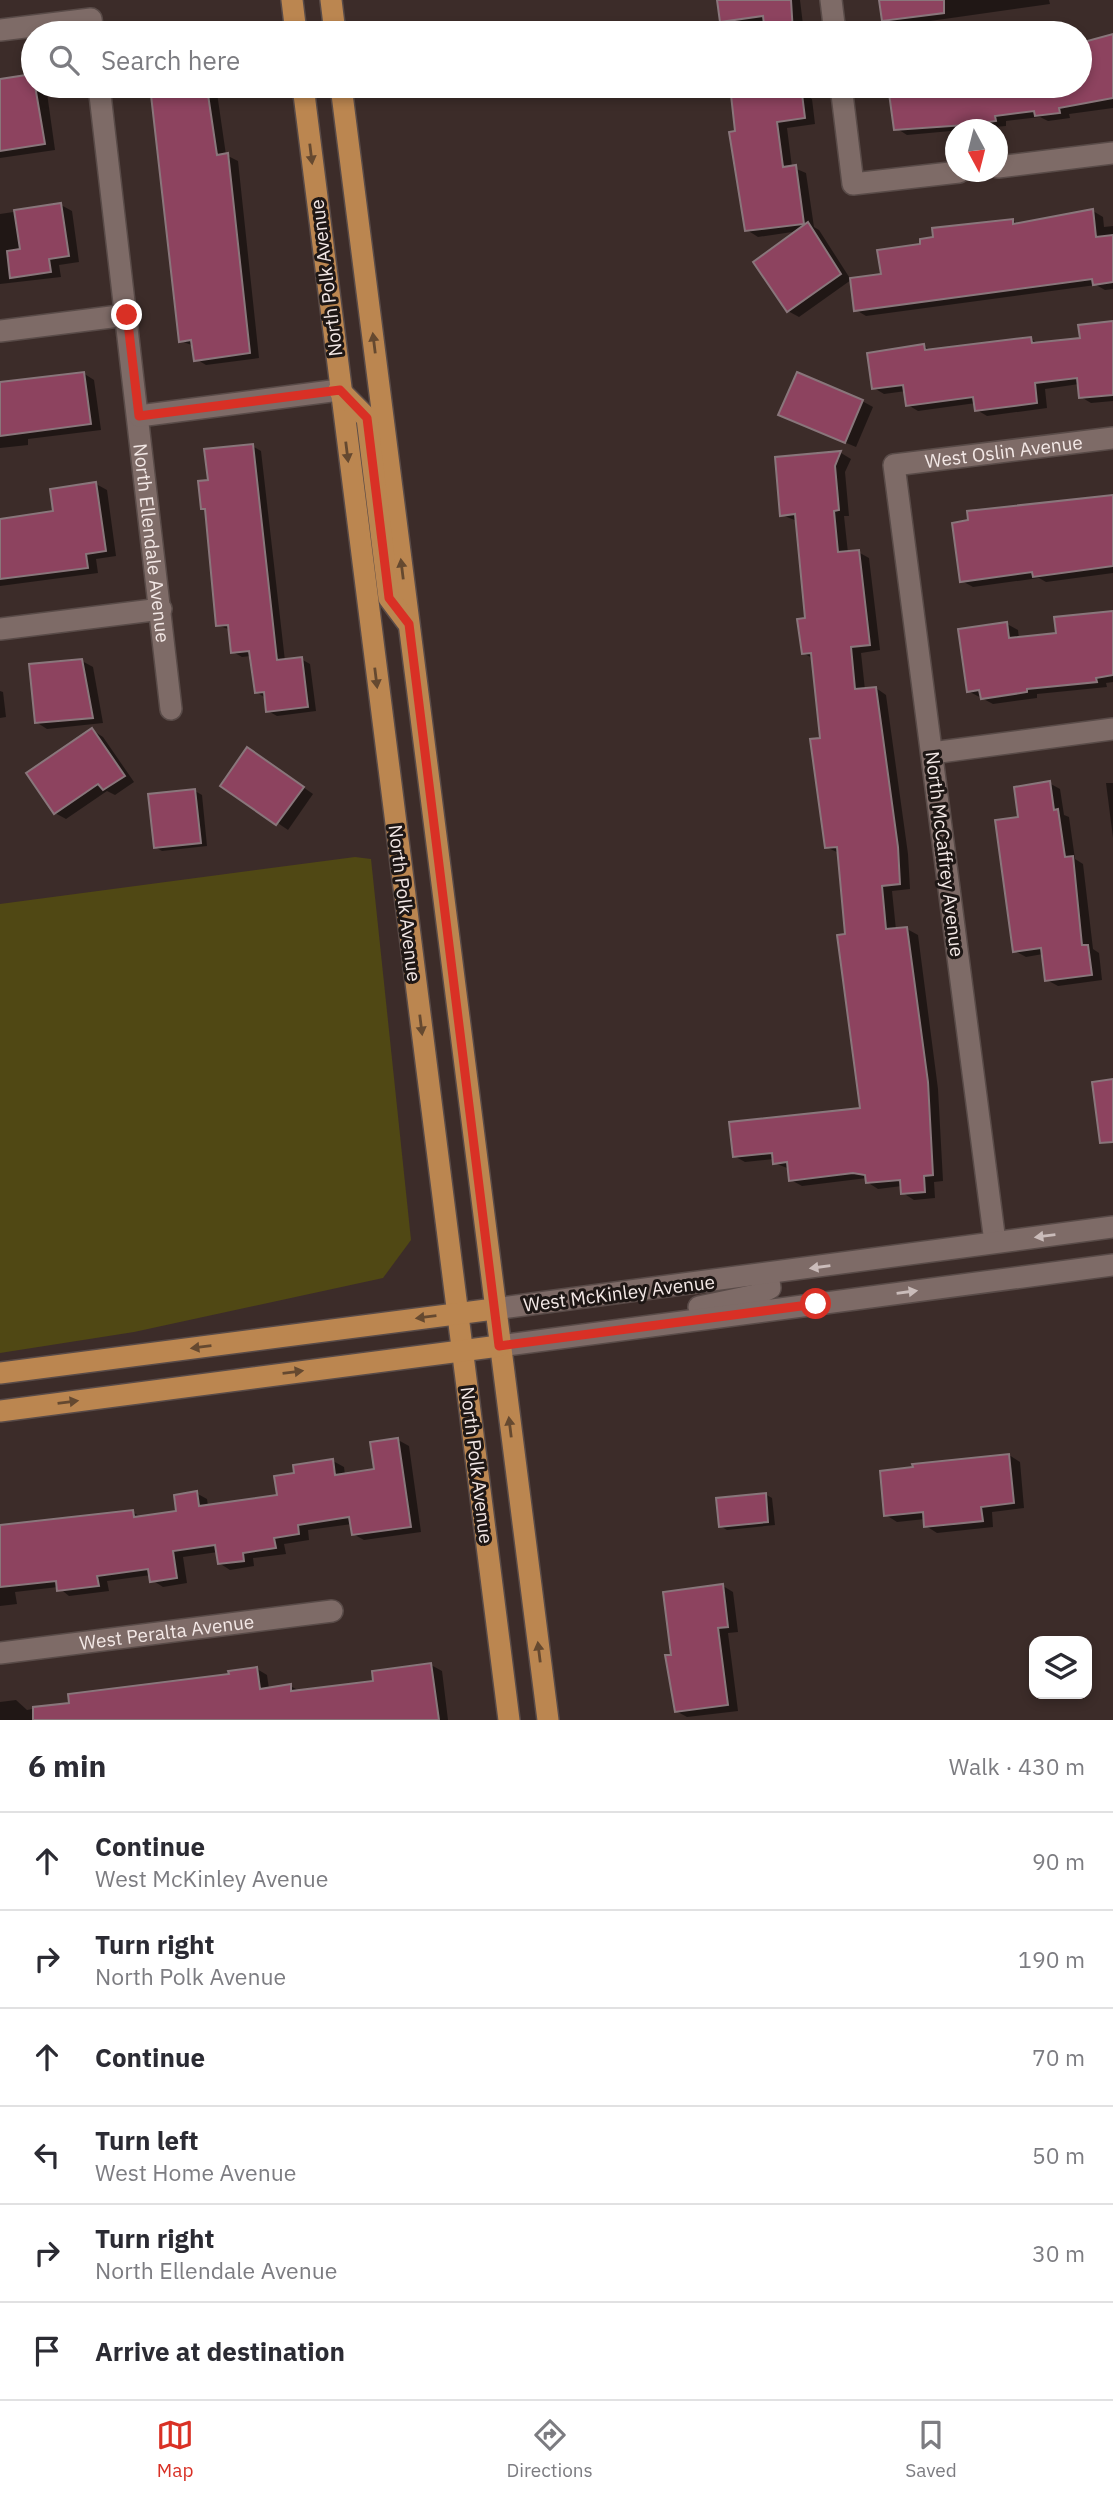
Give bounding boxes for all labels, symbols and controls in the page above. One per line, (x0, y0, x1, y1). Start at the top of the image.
search box (21, 21, 1092, 98)
icon: search (45, 41, 83, 79)
text: Search here (101, 43, 240, 77)
north arrow (945, 119, 1008, 182)
one-way arrow (305, 143, 316, 165)
street label: North Polk Avenue (304, 198, 348, 358)
route end (111, 299, 142, 330)
one-way arrow (368, 332, 379, 354)
street label: West Oslin Avenue (923, 430, 1084, 473)
one-way arrow (342, 441, 353, 463)
street label: North Ellendale Avenue (128, 442, 175, 644)
one-way arrow (396, 558, 407, 580)
one-way arrow (371, 667, 382, 689)
street label: North McCaffrey Avenue (920, 750, 970, 958)
street label: North Polk Avenue (383, 823, 427, 983)
one-way arrow (415, 1014, 426, 1036)
one-way arrow (1034, 1230, 1056, 1241)
one-way arrow (809, 1262, 831, 1273)
street label: West McKinley Avenue (522, 1269, 716, 1317)
one-way arrow (896, 1287, 918, 1298)
route start (800, 1288, 831, 1319)
one-way arrow (415, 1312, 437, 1323)
one-way arrow (190, 1341, 212, 1352)
one-way arrow (282, 1367, 304, 1378)
street label: North Polk Avenue (455, 1385, 499, 1545)
one-way arrow (57, 1396, 79, 1407)
one-way arrow (504, 1416, 515, 1438)
street label: West Peralta Avenue (78, 1609, 255, 1655)
map controls (1029, 1636, 1092, 1699)
button: layers (1029, 1636, 1092, 1699)
one-way arrow (533, 1641, 544, 1663)
text: 6 min (28, 1746, 106, 1785)
text: Walk · 430 m (949, 1751, 1085, 1781)
text: Continue (95, 1829, 205, 1863)
icon: ahead (28, 1842, 66, 1880)
text: 90 m (1032, 1846, 1085, 1876)
text: West McKinley Avenue (95, 1863, 328, 1893)
text: Turn right (95, 1927, 214, 1961)
icon: right (28, 1940, 66, 1978)
text: 190 m (1018, 1944, 1085, 1974)
text: North Polk Avenue (95, 1961, 286, 1991)
icon: ahead (28, 2038, 66, 2076)
text: Continue (95, 2040, 205, 2074)
text: 70 m (1032, 2042, 1085, 2072)
text: Turn left (95, 2123, 198, 2157)
icon: left (28, 2136, 66, 2174)
text: 50 m (1032, 2140, 1085, 2170)
text: West Home Avenue (95, 2157, 296, 2187)
text: Turn right (95, 2221, 214, 2255)
icon: right (28, 2234, 66, 2272)
text: 30 m (1032, 2238, 1085, 2268)
text: North Ellendale Avenue (95, 2255, 337, 2285)
icon: arrive (28, 2332, 66, 2370)
text: Arrive at destination (95, 2334, 345, 2368)
tab: Map (156, 2416, 194, 2482)
tab: Directions (506, 2416, 593, 2482)
tab: Saved (905, 2416, 957, 2482)

